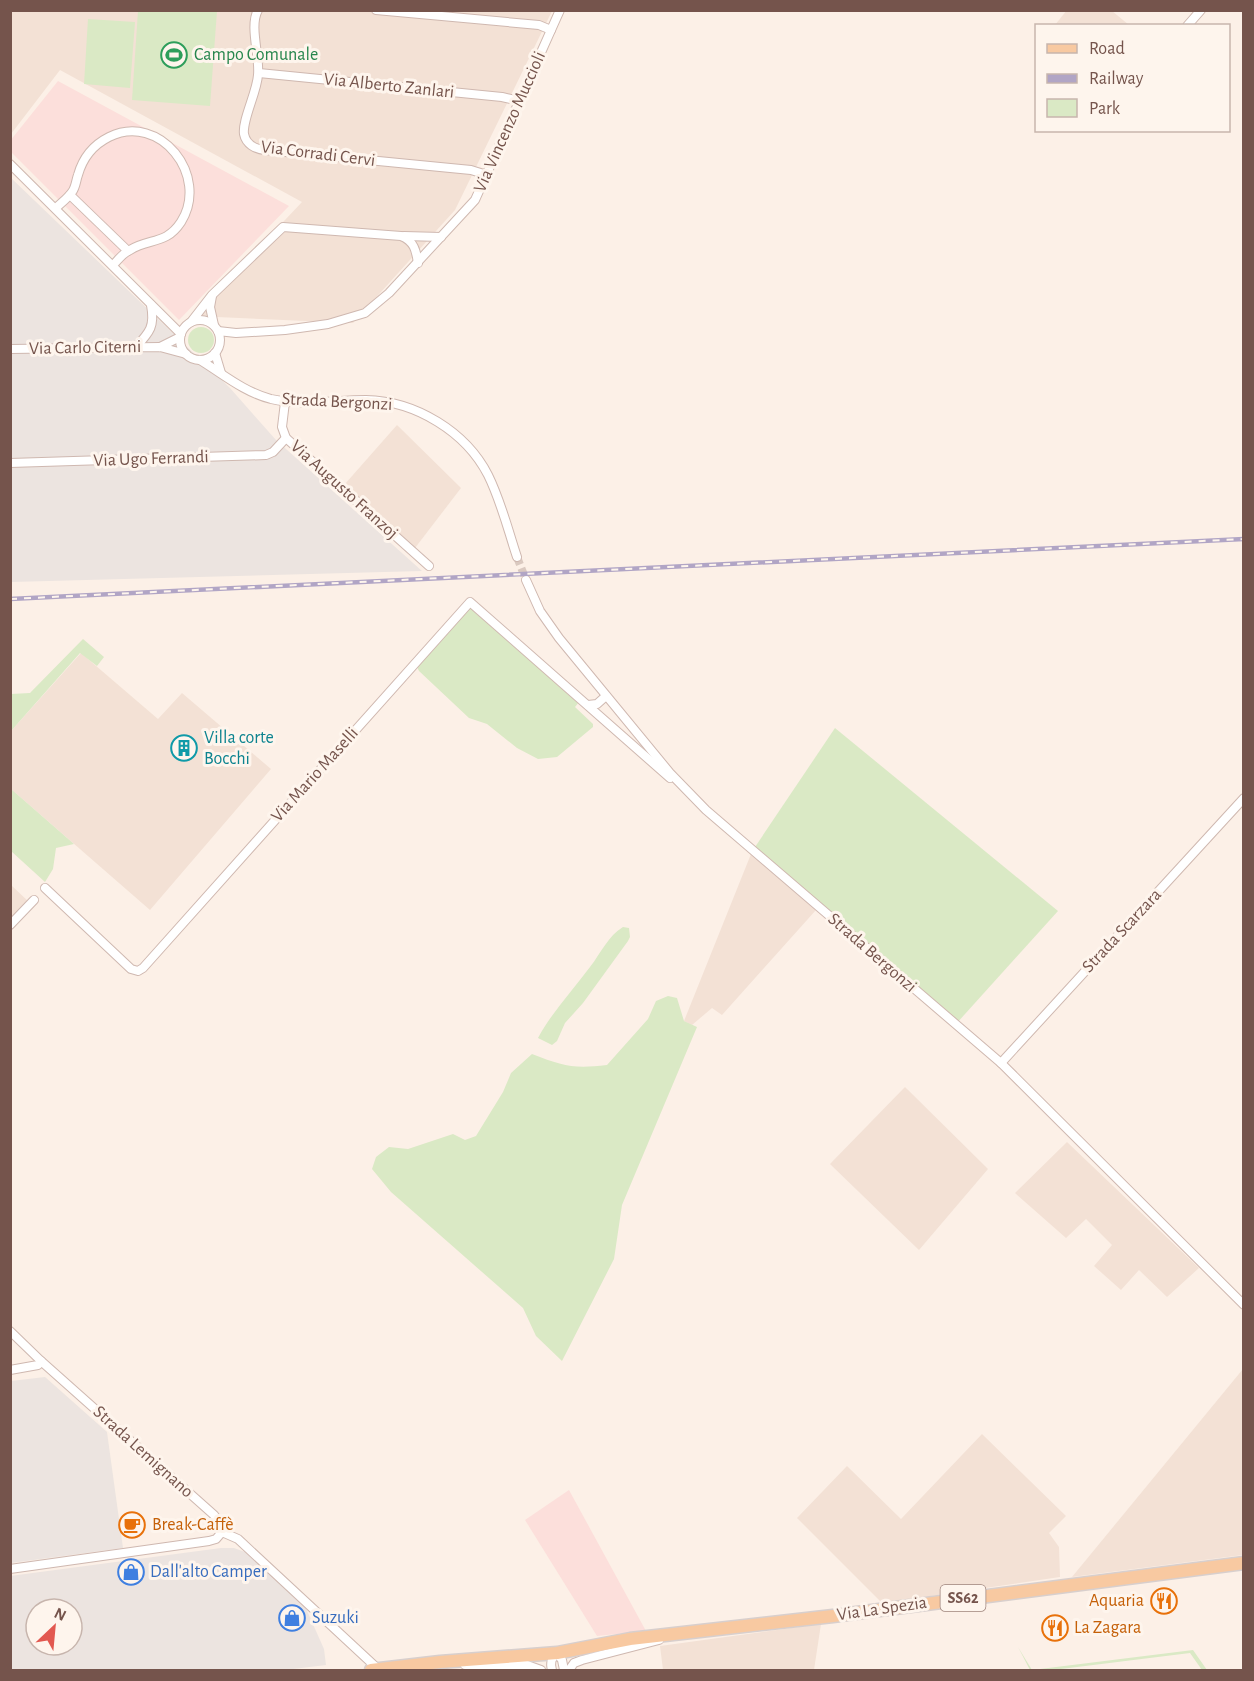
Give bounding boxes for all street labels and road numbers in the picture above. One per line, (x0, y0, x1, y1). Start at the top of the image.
street label: Via Vincenzo Muccioli (471, 49, 549, 195)
street label: Via Alberto Zanlari (323, 70, 455, 102)
street label: Via Corradi Cervi (260, 138, 376, 170)
street label: Via Carlo Citerni (29, 338, 141, 358)
street label: Strada Bergonzi (281, 390, 393, 414)
street label: Via Augusto Franzoj (287, 437, 401, 543)
street label: Via Ugo Ferrandi (93, 448, 209, 470)
street label: Via Mario Maselli (268, 724, 362, 826)
street label: Strada Scarzara (1079, 886, 1165, 976)
street label: Strada Bergonzi (824, 910, 920, 996)
street label: Strada Lemignano (90, 1403, 196, 1501)
road number: SS62 (940, 1585, 986, 1611)
street label: Via La Spezia (836, 1594, 928, 1624)

